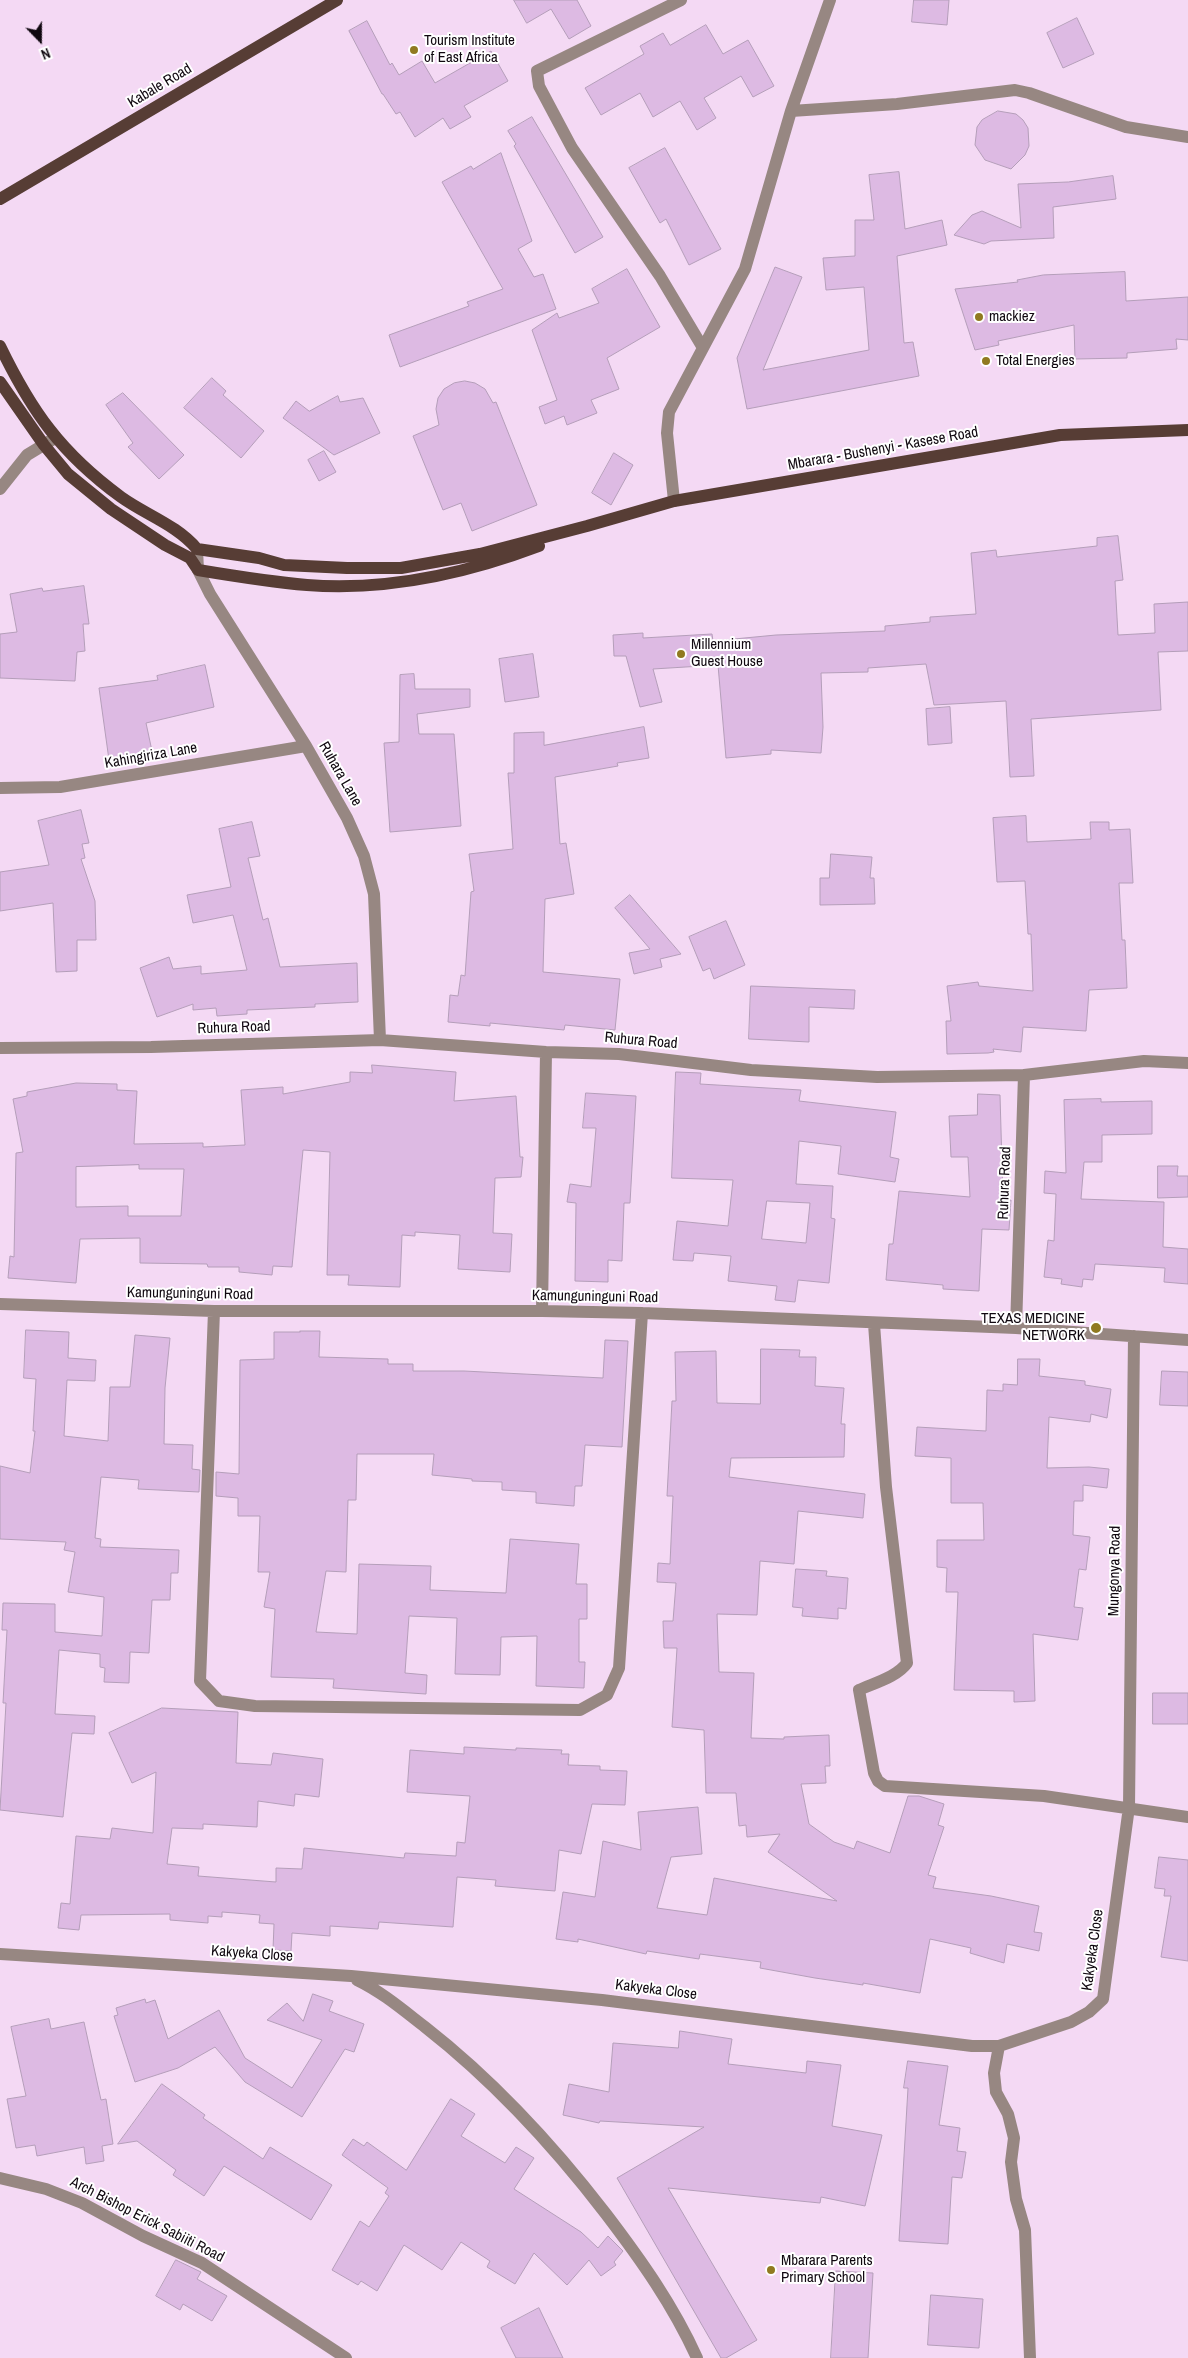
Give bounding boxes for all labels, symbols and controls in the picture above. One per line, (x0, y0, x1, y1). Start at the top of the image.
north arrow (15, 15, 65, 65)
place label: Tourism Institute of East Africa (424, 32, 515, 67)
text: N (38, 44, 53, 64)
marker: Tourism Institute of East Africa (408, 44, 420, 56)
street label: Kabale Road (125, 60, 195, 112)
place label: mackiez (989, 308, 1035, 326)
marker: mackiez (973, 311, 985, 323)
place label: Total Energies (996, 352, 1075, 370)
marker: Total Energies (980, 355, 992, 367)
street label: Mbarara - Bushenyi - Kasese Road (787, 423, 979, 475)
place label: Millennium Guest House (691, 636, 763, 671)
marker: Millennium Guest House (675, 648, 687, 660)
street label: Kahingiriza Lane (103, 739, 199, 773)
street label: Ruhara Lane (314, 739, 366, 809)
street label: Ruhura Road (197, 1018, 271, 1038)
street label: Ruhura Road (604, 1029, 678, 1053)
street label: Ruhura Road (995, 1146, 1015, 1220)
street label: Kamunguninguni Road (127, 1284, 253, 1304)
street label: Kamunguninguni Road (532, 1287, 658, 1307)
place label: TEXAS MEDICINE NETWORK (981, 1310, 1085, 1345)
marker: TEXAS MEDICINE NETWORK (1089, 1321, 1103, 1335)
street label: Mungonya Road (1105, 1526, 1125, 1616)
street label: Kakyeka Close (1078, 1908, 1108, 1992)
street label: Kakyeka Close (210, 1942, 294, 1966)
street label: Kakyeka Close (614, 1976, 698, 2004)
street label: Arch Bishop Erick Sabiiti Road (67, 2173, 227, 2267)
place label: Mbarara Parents Primary School (781, 2252, 873, 2287)
marker: Mbarara Parents Primary School (765, 2264, 777, 2276)

